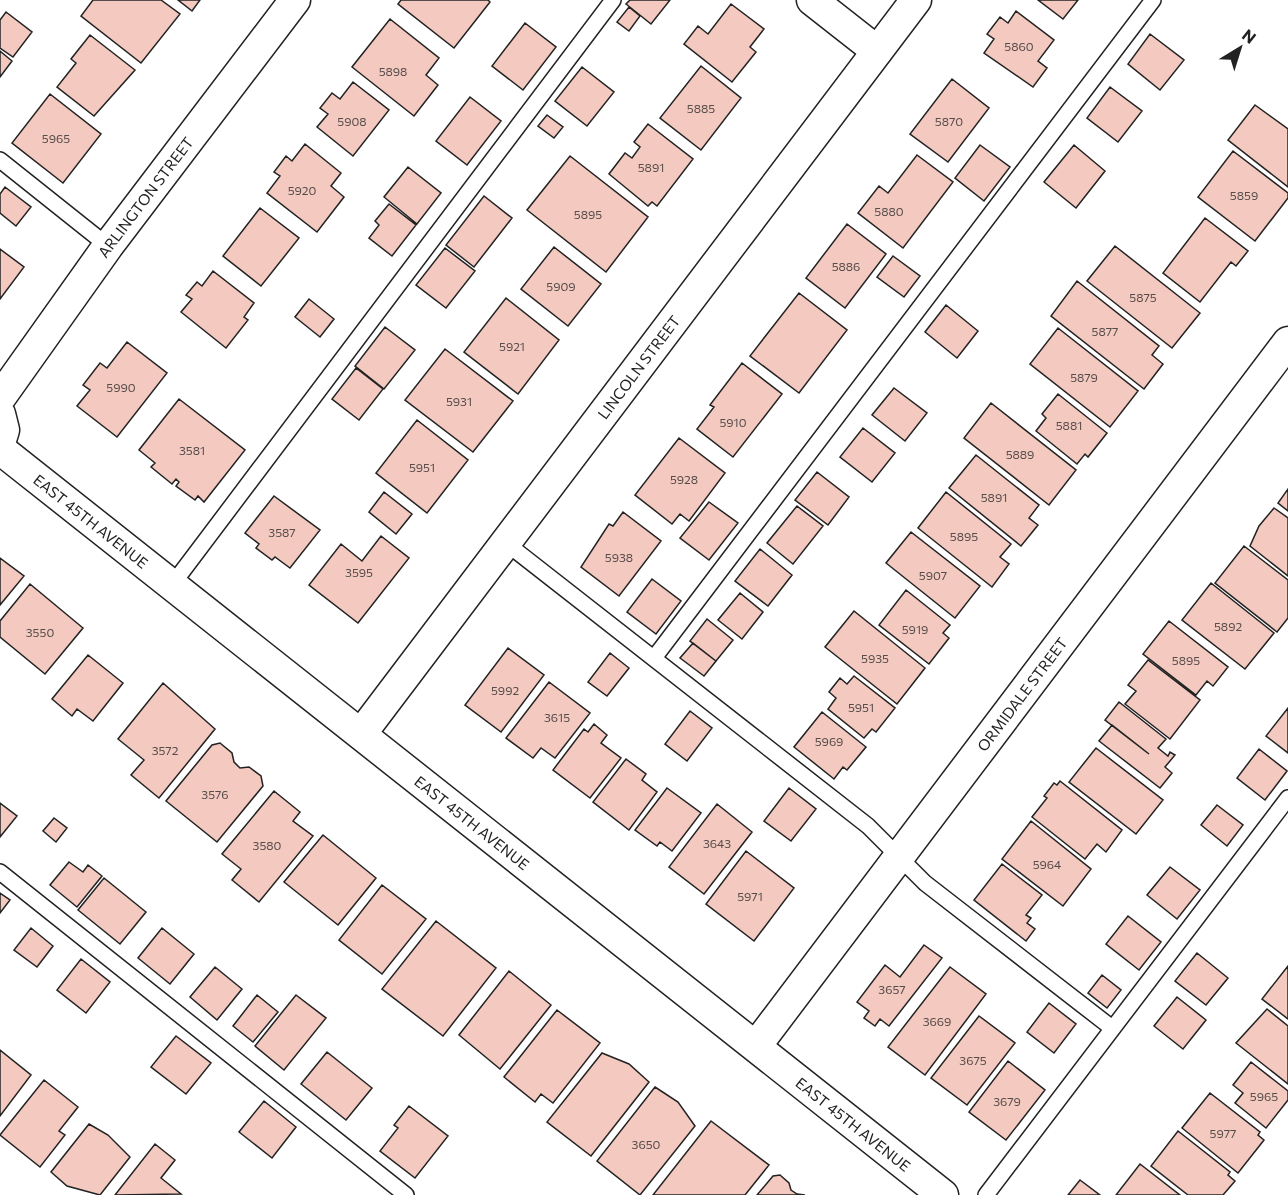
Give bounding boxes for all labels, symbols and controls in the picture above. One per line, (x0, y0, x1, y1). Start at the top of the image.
north arrow (1210, 18, 1270, 78)
text: N (1239, 25, 1260, 47)
house number: 5860 (1004, 39, 1034, 53)
house number: 5898 (379, 64, 407, 78)
house number: 5885 (687, 101, 715, 115)
house number: 5908 (337, 114, 367, 128)
house number: 5870 (935, 114, 963, 128)
house number: 5965 (42, 131, 70, 145)
street label: ARLINGTON STREET (94, 133, 197, 261)
house number: 5891 (638, 160, 664, 174)
house number: 5920 (288, 183, 316, 197)
house number: 5859 (1230, 188, 1258, 202)
house number: 5880 (874, 204, 904, 218)
house number: 5895 (574, 207, 602, 221)
house number: 5886 (832, 259, 860, 273)
house number: 5909 (546, 279, 576, 293)
house number: 5875 (1129, 290, 1157, 304)
street label: LINCOLN STREET (594, 311, 684, 422)
house number: 5877 (1092, 324, 1118, 338)
house number: 5921 (499, 339, 525, 353)
house number: 5879 (1070, 370, 1098, 384)
house number: 5990 (106, 380, 136, 394)
house number: 5931 (446, 394, 472, 408)
house number: 5910 (719, 415, 747, 429)
house number: 5881 (1056, 418, 1082, 432)
house number: 3581 (179, 443, 205, 457)
house number: 5889 (1006, 447, 1034, 461)
house number: 5951 (409, 460, 435, 474)
street label: EAST 45TH AVENUE (30, 470, 152, 572)
house number: 5928 (670, 472, 698, 486)
house number: 5891 (981, 490, 1007, 504)
house number: 3587 (268, 525, 296, 539)
house number: 5895 (950, 529, 978, 543)
house number: 5938 (605, 550, 633, 564)
house number: 3595 (345, 565, 373, 579)
house number: 5907 (919, 568, 947, 582)
house number: 5892 (1214, 619, 1242, 633)
house number: 5919 (902, 622, 928, 636)
house number: 3550 (26, 625, 54, 639)
street label: ORMIDALE STREET (973, 633, 1071, 755)
house number: 5935 (861, 651, 889, 665)
house number: 5895 (1172, 653, 1200, 667)
house number: 5992 (491, 683, 519, 697)
house number: 5951 (848, 700, 874, 714)
house number: 3615 (544, 710, 570, 724)
house number: 5969 (815, 734, 843, 748)
house number: 3572 (152, 743, 179, 757)
street label: EAST 45TH AVENUE (411, 772, 533, 873)
house number: 3576 (201, 787, 229, 801)
house number: 3643 (703, 836, 731, 850)
house number: 3580 (253, 838, 282, 852)
house number: 5964 (1033, 857, 1061, 871)
house number: 5971 (737, 889, 763, 903)
house number: 3657 (878, 982, 906, 996)
house number: 3669 (923, 1014, 951, 1028)
house number: 3675 (959, 1053, 987, 1067)
street label: EAST 45TH AVENUE (792, 1073, 914, 1175)
house number: 5965 (1250, 1089, 1278, 1103)
house number: 3679 (993, 1094, 1021, 1108)
house number: 5977 (1210, 1126, 1236, 1140)
house number: 3650 (632, 1137, 661, 1151)

